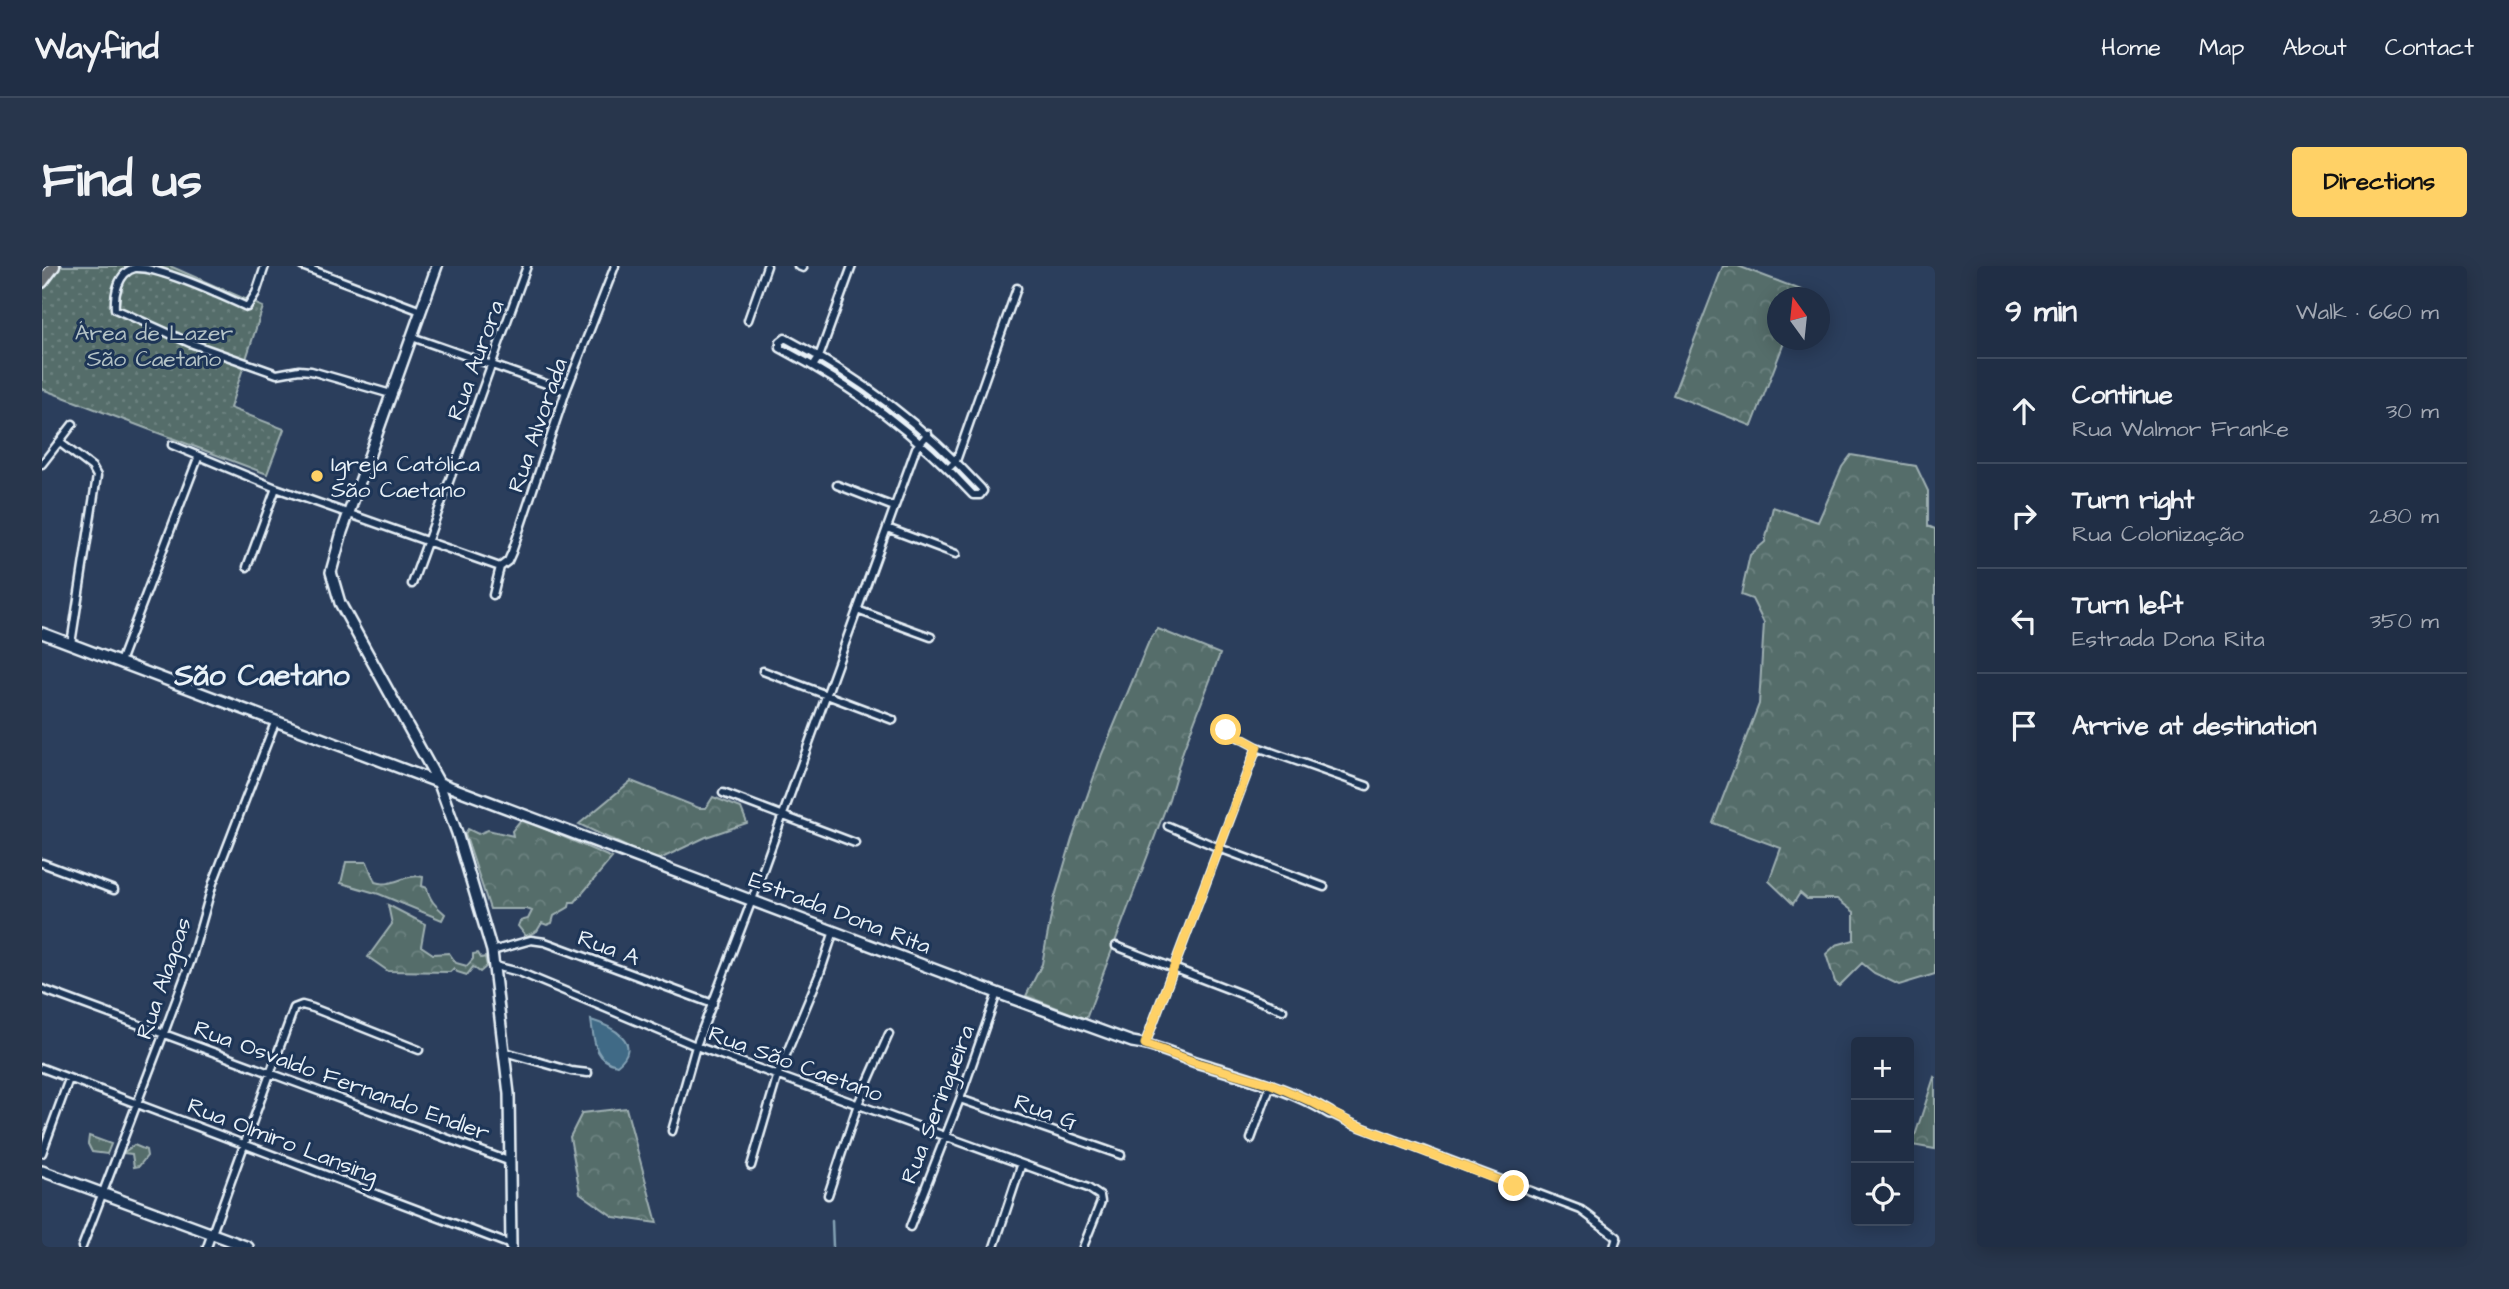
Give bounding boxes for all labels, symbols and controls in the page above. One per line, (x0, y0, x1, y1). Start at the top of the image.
text: Wayfind (35, 25, 159, 71)
text: Home (2101, 31, 2161, 65)
text: Map (2199, 31, 2244, 65)
text: About (2282, 31, 2347, 65)
text: Contact (2385, 31, 2474, 65)
button: Directions (2292, 147, 2467, 217)
text: Find us (42, 148, 202, 216)
north arrow (1767, 287, 1830, 350)
text: 9 min (2005, 291, 2077, 333)
street label: Rua Aurora (439, 296, 513, 425)
text: Walk · 660 m (2296, 296, 2439, 328)
park label: Área de Lazer São Caetano (75, 317, 233, 375)
street label: Rua Alvorada (500, 354, 576, 497)
text: Continue (2072, 377, 2173, 413)
icon: ahead (2005, 392, 2043, 430)
text: 30 m (2386, 395, 2439, 427)
text: Rua Walmor Franke (2072, 413, 2289, 445)
place label: Igreja Católica São Caetano (331, 448, 480, 506)
marker: Igreja Católica São Caetano (309, 468, 325, 484)
text: Turn right (2072, 482, 2194, 518)
icon: right (2005, 497, 2043, 535)
text: 280 m (2369, 500, 2439, 532)
text: Rua Colonização (2072, 518, 2244, 550)
text: Turn left (2072, 587, 2183, 623)
icon: left (2005, 602, 2043, 640)
text: 350 m (2369, 605, 2439, 637)
text: Estrada Dona Rita (2072, 623, 2265, 655)
district label: São Caetano (173, 655, 350, 697)
icon: arrive (2005, 707, 2043, 745)
text: Arrive at destination (2072, 708, 2317, 744)
route start (1210, 714, 1241, 745)
street label: Estrada Dona Rita (744, 863, 936, 963)
street label: Rua Alagoas (128, 913, 201, 1044)
street label: Rua A (573, 922, 644, 974)
street label: Rua Osvaldo Fernando Endler (189, 1012, 494, 1150)
street label: Rua São Caetano (704, 1018, 887, 1110)
street label: Rua Seringueira (893, 1020, 984, 1189)
map controls (1851, 1037, 1914, 1226)
button: + (1851, 1037, 1914, 1100)
street label: Rua G (1010, 1086, 1082, 1138)
street label: Rua Olmiro Lansing (182, 1090, 383, 1193)
button: − (1851, 1100, 1914, 1163)
button: locate (1851, 1163, 1914, 1226)
route end (1498, 1170, 1529, 1201)

